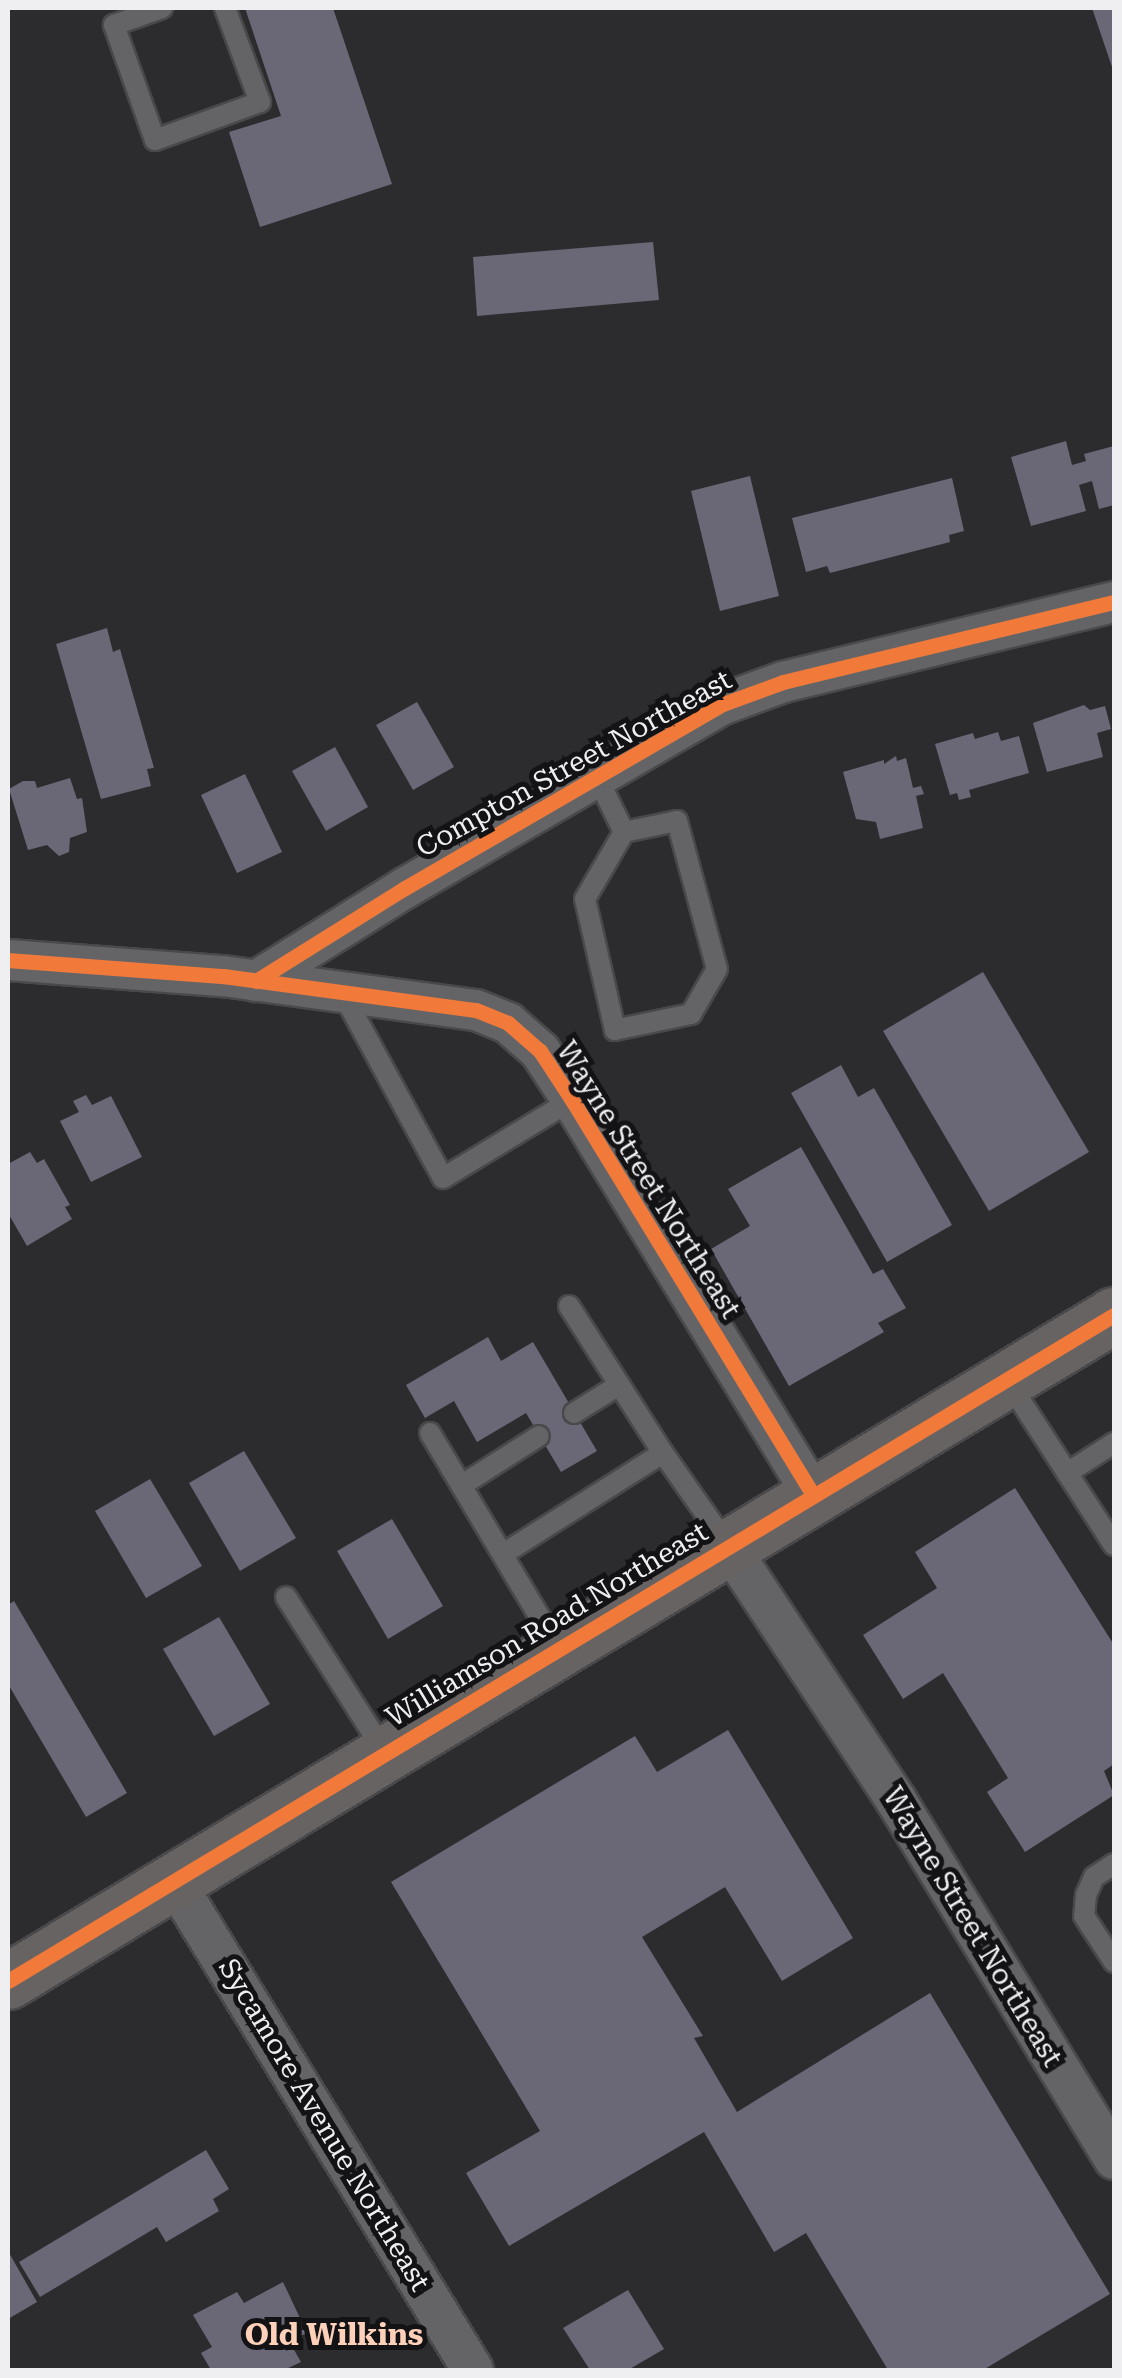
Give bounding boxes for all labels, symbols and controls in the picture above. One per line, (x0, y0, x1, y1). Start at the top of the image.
street label: Compton Street Northeast (411, 663, 737, 865)
street label: Wayne Street Northeast (549, 1035, 747, 1325)
street label: Williamson Road Northeast (380, 1515, 714, 1735)
street label: Wayne Street Northeast (875, 1781, 1069, 2073)
street label: Sycamore Avenue Northeast (211, 1953, 437, 2297)
district label: Old Wilkins (245, 2317, 423, 2353)

